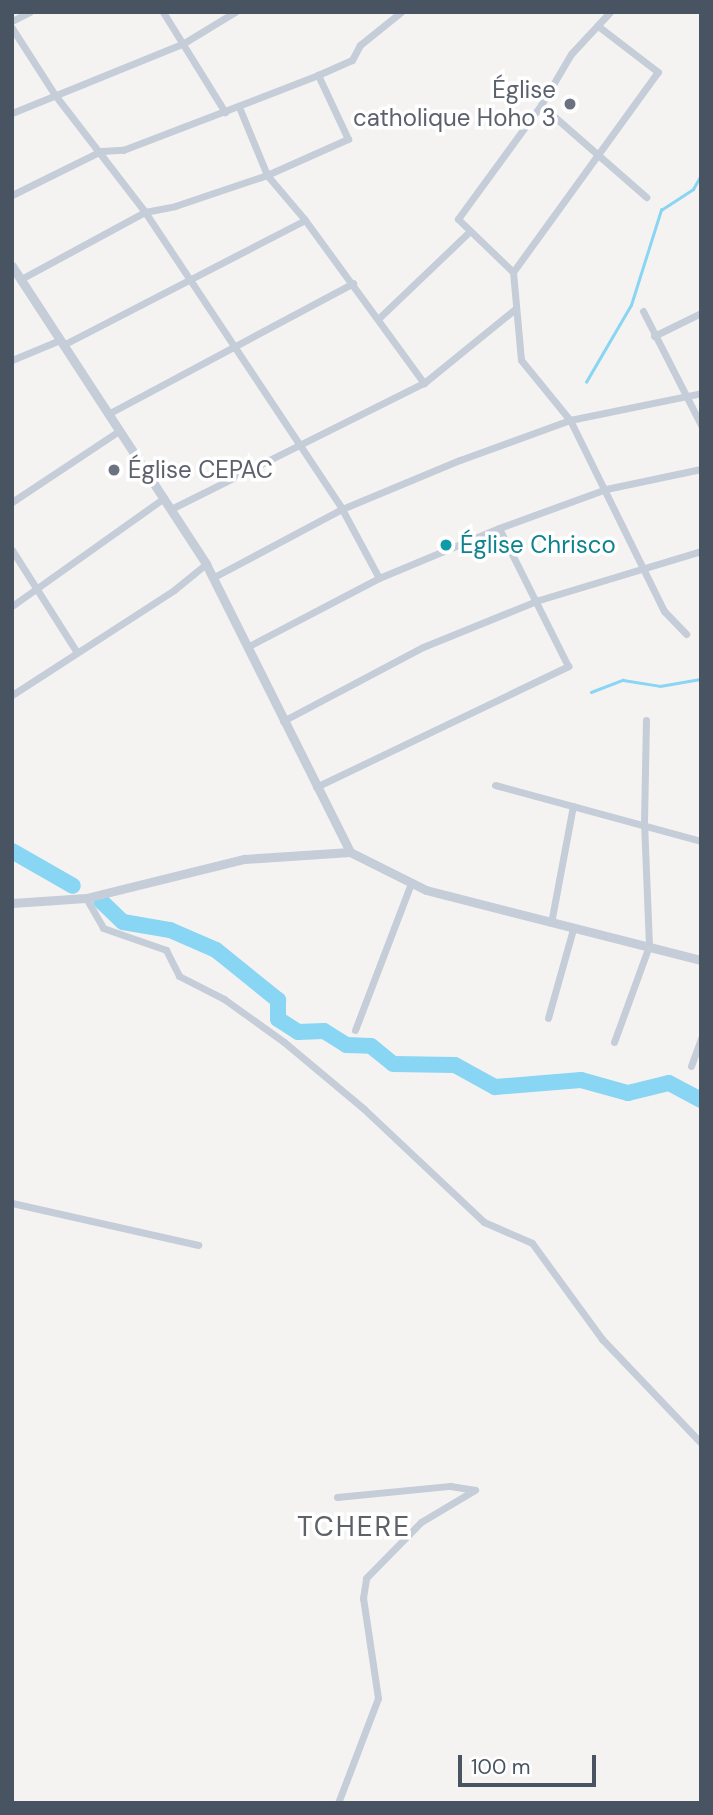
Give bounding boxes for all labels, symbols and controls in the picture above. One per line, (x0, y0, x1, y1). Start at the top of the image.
place label: Église catholique Hoho 3 (353, 76, 556, 132)
marker: Église catholique Hoho 3 (562, 96, 578, 112)
place label: Église CEPAC (128, 456, 273, 484)
marker: Église CEPAC (106, 462, 122, 478)
place label: Église Chrisco (460, 531, 616, 559)
marker: Église Chrisco (438, 537, 454, 553)
district label: TCHERE (298, 1510, 410, 1544)
scale bar (461, 1742, 599, 1786)
text: 100 m (471, 1753, 531, 1781)

